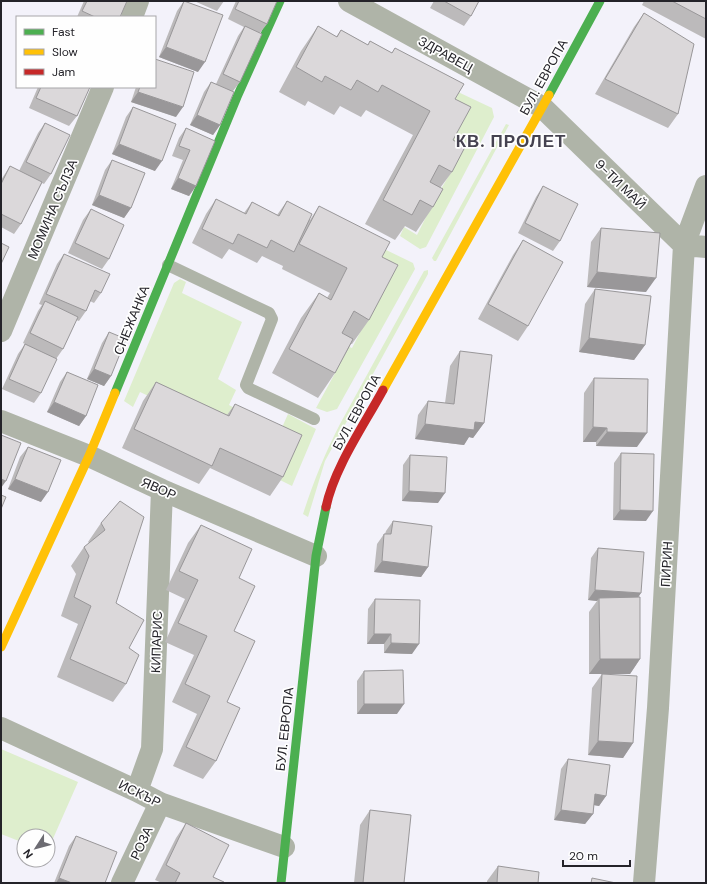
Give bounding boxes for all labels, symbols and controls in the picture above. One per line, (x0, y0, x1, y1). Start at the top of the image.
legend (16, 16, 156, 88)
text: Fast (52, 24, 75, 40)
street label: ЗДРАВЕЦ (415, 32, 476, 77)
street label: БУЛ. ЕВРОПА (516, 36, 572, 118)
text: Slow (52, 44, 78, 60)
text: Jam (52, 64, 75, 80)
district label: КВ. ПРОЛЕТ (456, 130, 566, 152)
street label: МОМИНА СЪЛЗА (24, 156, 81, 262)
street label: 9-ТИ МАЙ (591, 156, 650, 213)
street label: СНЕЖАНКА (110, 283, 153, 358)
street label: БУЛ. ЕВРОПА (329, 371, 385, 453)
street label: ЯВОР (139, 473, 179, 504)
street label: ПИРИН (657, 541, 676, 587)
street label: КИПАРИС (147, 611, 166, 673)
street label: БУЛ. ЕВРОПА (272, 686, 297, 772)
street label: ИСКЪР (116, 776, 164, 811)
street label: РОЗА (126, 823, 157, 863)
north arrow (16, 828, 56, 868)
scale bar (563, 842, 630, 868)
text: N (20, 847, 36, 861)
text: 20 m (569, 848, 598, 864)

